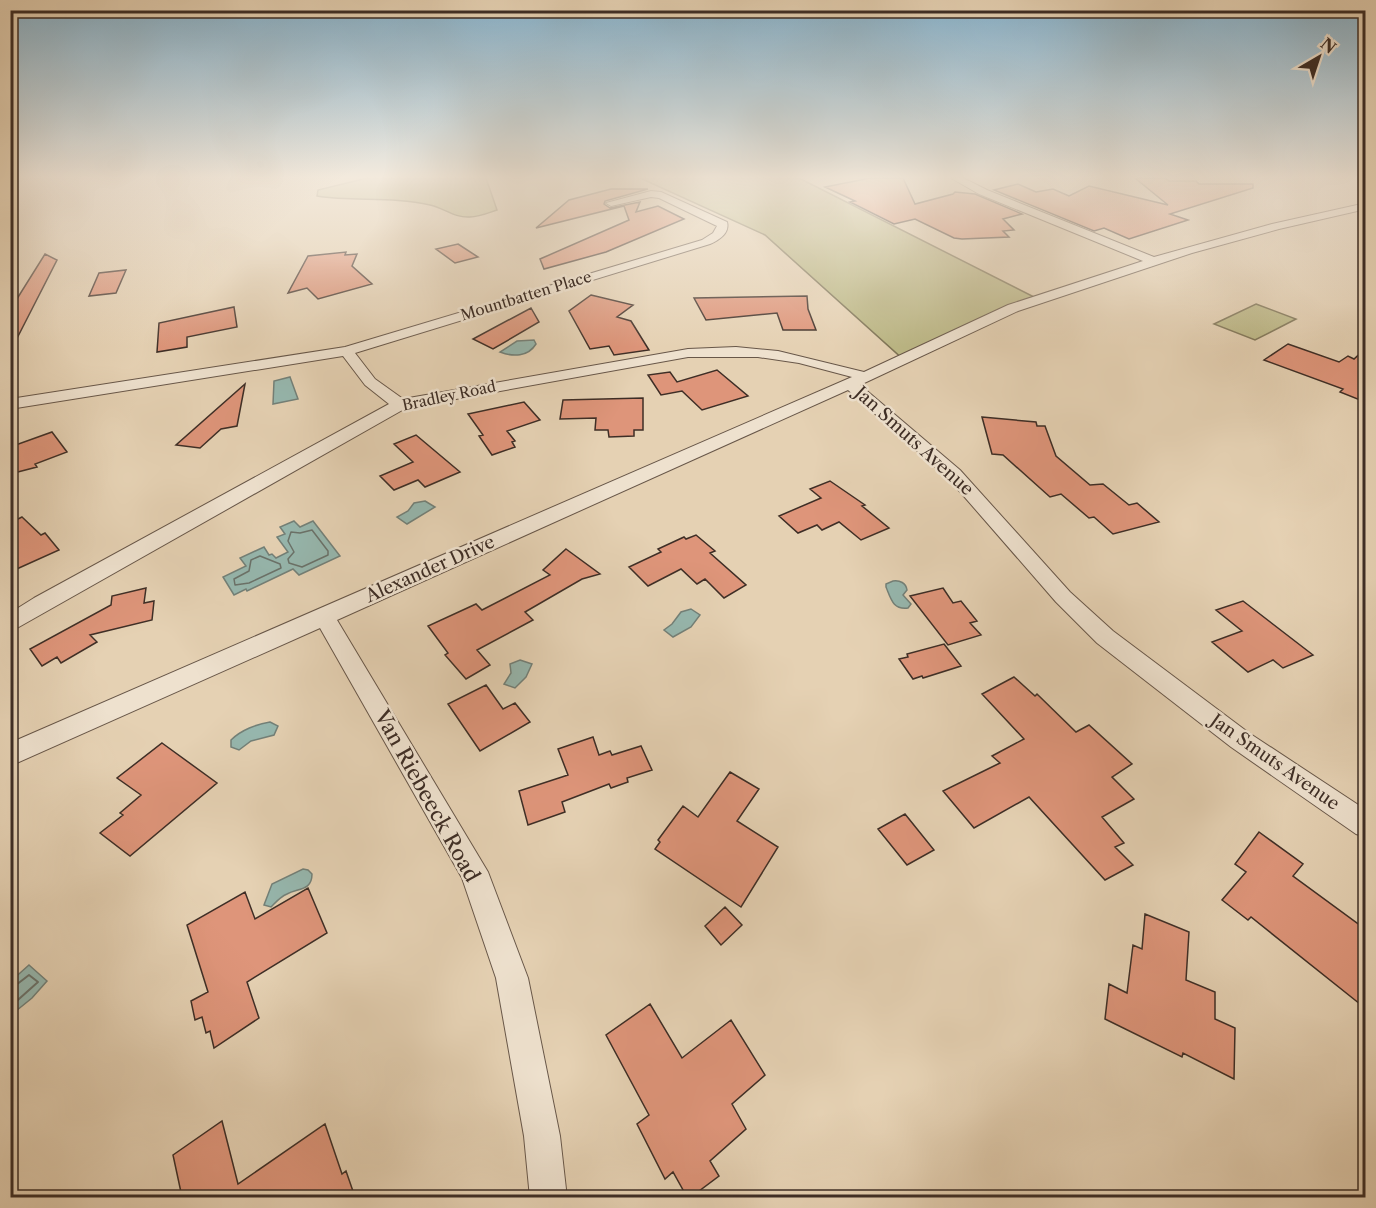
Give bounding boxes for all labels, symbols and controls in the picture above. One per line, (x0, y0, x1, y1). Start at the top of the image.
north arrow (1289, 27, 1349, 87)
text: N (1317, 33, 1340, 58)
street label: Mountbatten Place (458, 267, 594, 324)
street label: Bradley Road (400, 376, 497, 415)
street label: Jan Smuts Avenue (848, 380, 978, 500)
street label: Alexander Drive (361, 531, 498, 608)
street label: Van Riebeeck Road (369, 704, 485, 886)
street label: Jan Smuts Avenue (1204, 708, 1344, 815)

